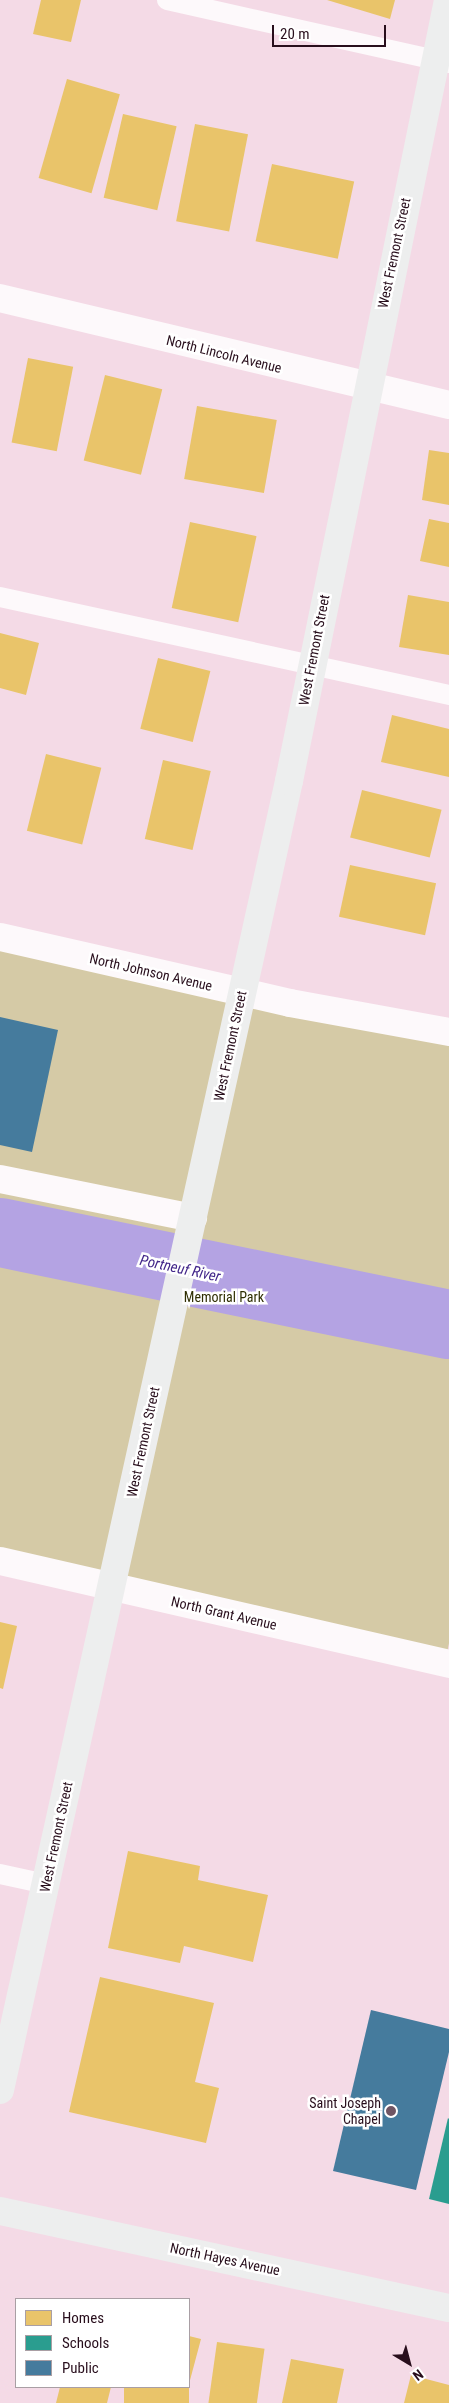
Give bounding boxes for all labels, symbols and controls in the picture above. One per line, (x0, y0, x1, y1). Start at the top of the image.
scale bar (274, 15, 388, 47)
text: 20 m (280, 25, 310, 43)
street label: West Fremont Street (374, 196, 414, 310)
street label: North Lincoln Avenue (165, 332, 283, 376)
street label: West Fremont Street (295, 593, 333, 707)
street label: North Johnson Avenue (88, 950, 214, 994)
street label: West Fremont Street (210, 989, 250, 1103)
water label: Portneuf River (138, 1252, 222, 1286)
park label: Memorial Park (184, 1289, 264, 1305)
street label: West Fremont Street (123, 1385, 163, 1499)
street label: North Grant Avenue (170, 1593, 278, 1633)
street label: West Fremont Street (36, 1780, 76, 1894)
place label: Saint Joseph Chapel (309, 2095, 381, 2128)
marker: Saint Joseph Chapel (385, 2105, 397, 2117)
street label: North Hayes Avenue (169, 2239, 281, 2279)
legend (15, 2298, 190, 2388)
text: Homes (62, 2309, 104, 2327)
text: Schools (62, 2334, 109, 2352)
north arrow (384, 2338, 434, 2388)
text: Public (62, 2359, 99, 2377)
text: N (410, 2366, 426, 2384)

